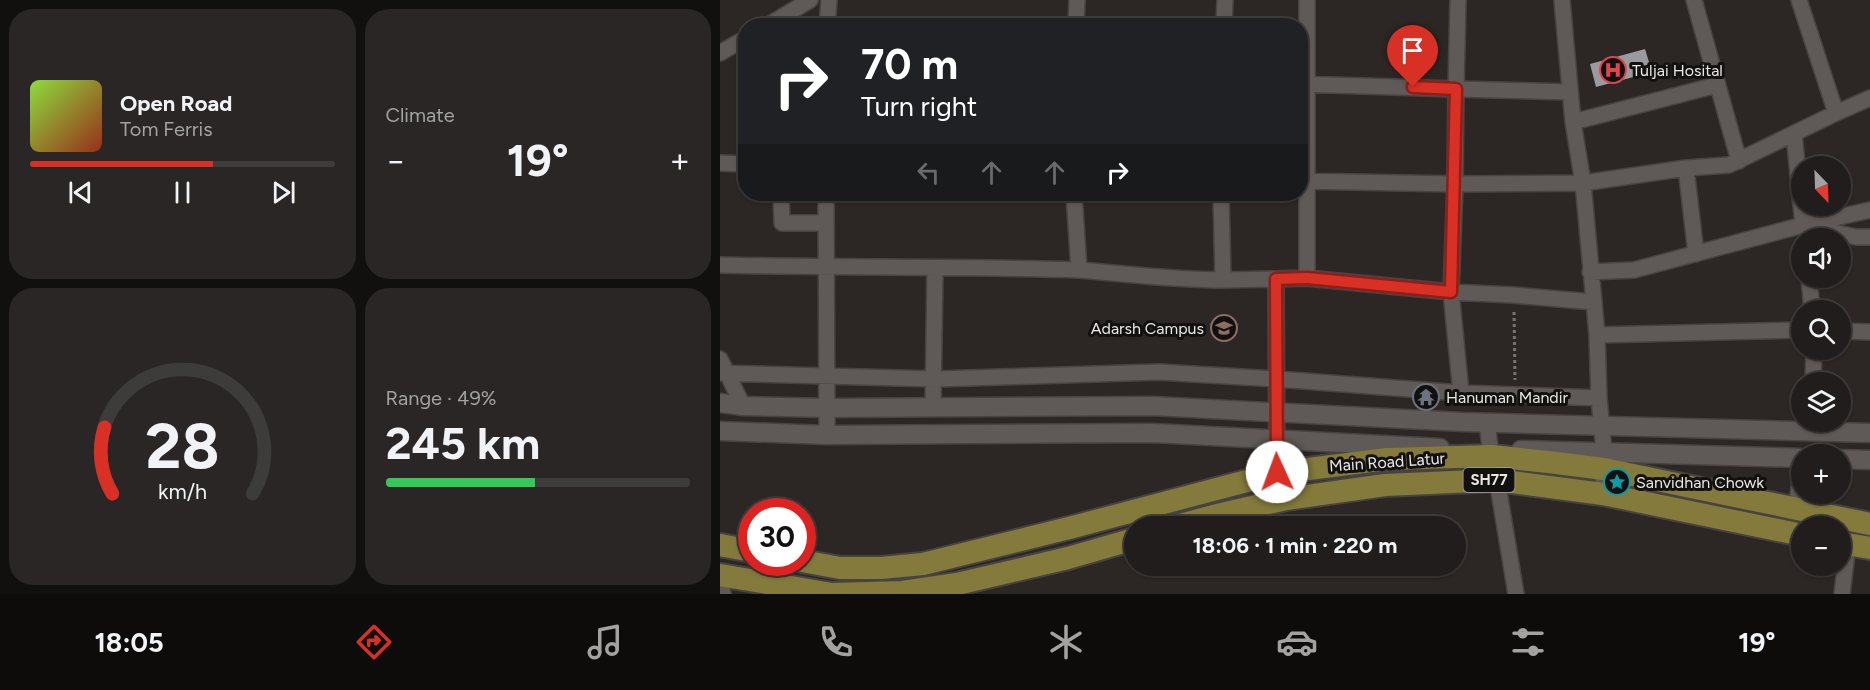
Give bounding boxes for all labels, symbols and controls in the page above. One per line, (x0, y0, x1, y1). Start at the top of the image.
pin (1387, 25, 1438, 87)
icon: arrive (1396, 34, 1429, 67)
text: 70 m (861, 39, 958, 90)
icon: right (762, 42, 840, 120)
hospital icon: Tuljai Hosital (1598, 55, 1628, 85)
place label: Tuljai Hosital (1632, 61, 1723, 80)
text: Open Road (120, 90, 232, 117)
text: Turn right (861, 90, 977, 123)
text: Climate (386, 103, 455, 127)
text: Tom Ferris (120, 117, 213, 141)
text: 19° (507, 133, 569, 187)
text: − (386, 141, 406, 180)
text: + (669, 141, 690, 180)
icon: left (912, 156, 945, 189)
icon: ahead (975, 156, 1008, 189)
icon: ahead (1038, 156, 1071, 189)
icon: right (1101, 156, 1134, 189)
north arrow (1791, 156, 1851, 216)
map controls (1791, 156, 1851, 576)
icon: previous (64, 176, 97, 209)
icon: pause (166, 176, 199, 209)
icon: next (267, 176, 300, 209)
button: sound (1791, 228, 1851, 288)
button: search (1791, 300, 1851, 360)
school or university icon: Adarsh Campus (1209, 313, 1239, 343)
place label: Adarsh Campus (1091, 319, 1204, 338)
button: layers (1791, 372, 1851, 432)
temple icon: Hanuman Mandir (1411, 382, 1441, 412)
text: Range · 49% (386, 386, 496, 410)
place label: Hanuman Mandir (1446, 388, 1568, 407)
text: 28 (145, 409, 219, 484)
text: 245 km (386, 416, 540, 470)
position arrow (1245, 440, 1309, 504)
button: + (1791, 444, 1851, 504)
street label: Main Road Latur (1329, 448, 1446, 476)
place icon: Sanvidhan Chowk (1602, 467, 1632, 497)
road number: SH77 (1464, 468, 1514, 492)
place label: Sanvidhan Chowk (1636, 473, 1764, 492)
text: km/h (158, 479, 207, 504)
speed limit sign: 30 (738, 498, 816, 576)
button: − (1791, 516, 1851, 576)
text: 18:06 · 1 min · 220 m (1193, 532, 1397, 559)
icon: directions (353, 621, 395, 663)
icon: music (584, 621, 626, 663)
icon: phone (815, 621, 857, 663)
icon: climate (1045, 621, 1087, 663)
icon: car (1276, 621, 1318, 663)
icon: filters (1507, 621, 1549, 663)
text: 18:05 (94, 626, 164, 659)
text: 19° (1738, 626, 1776, 659)

